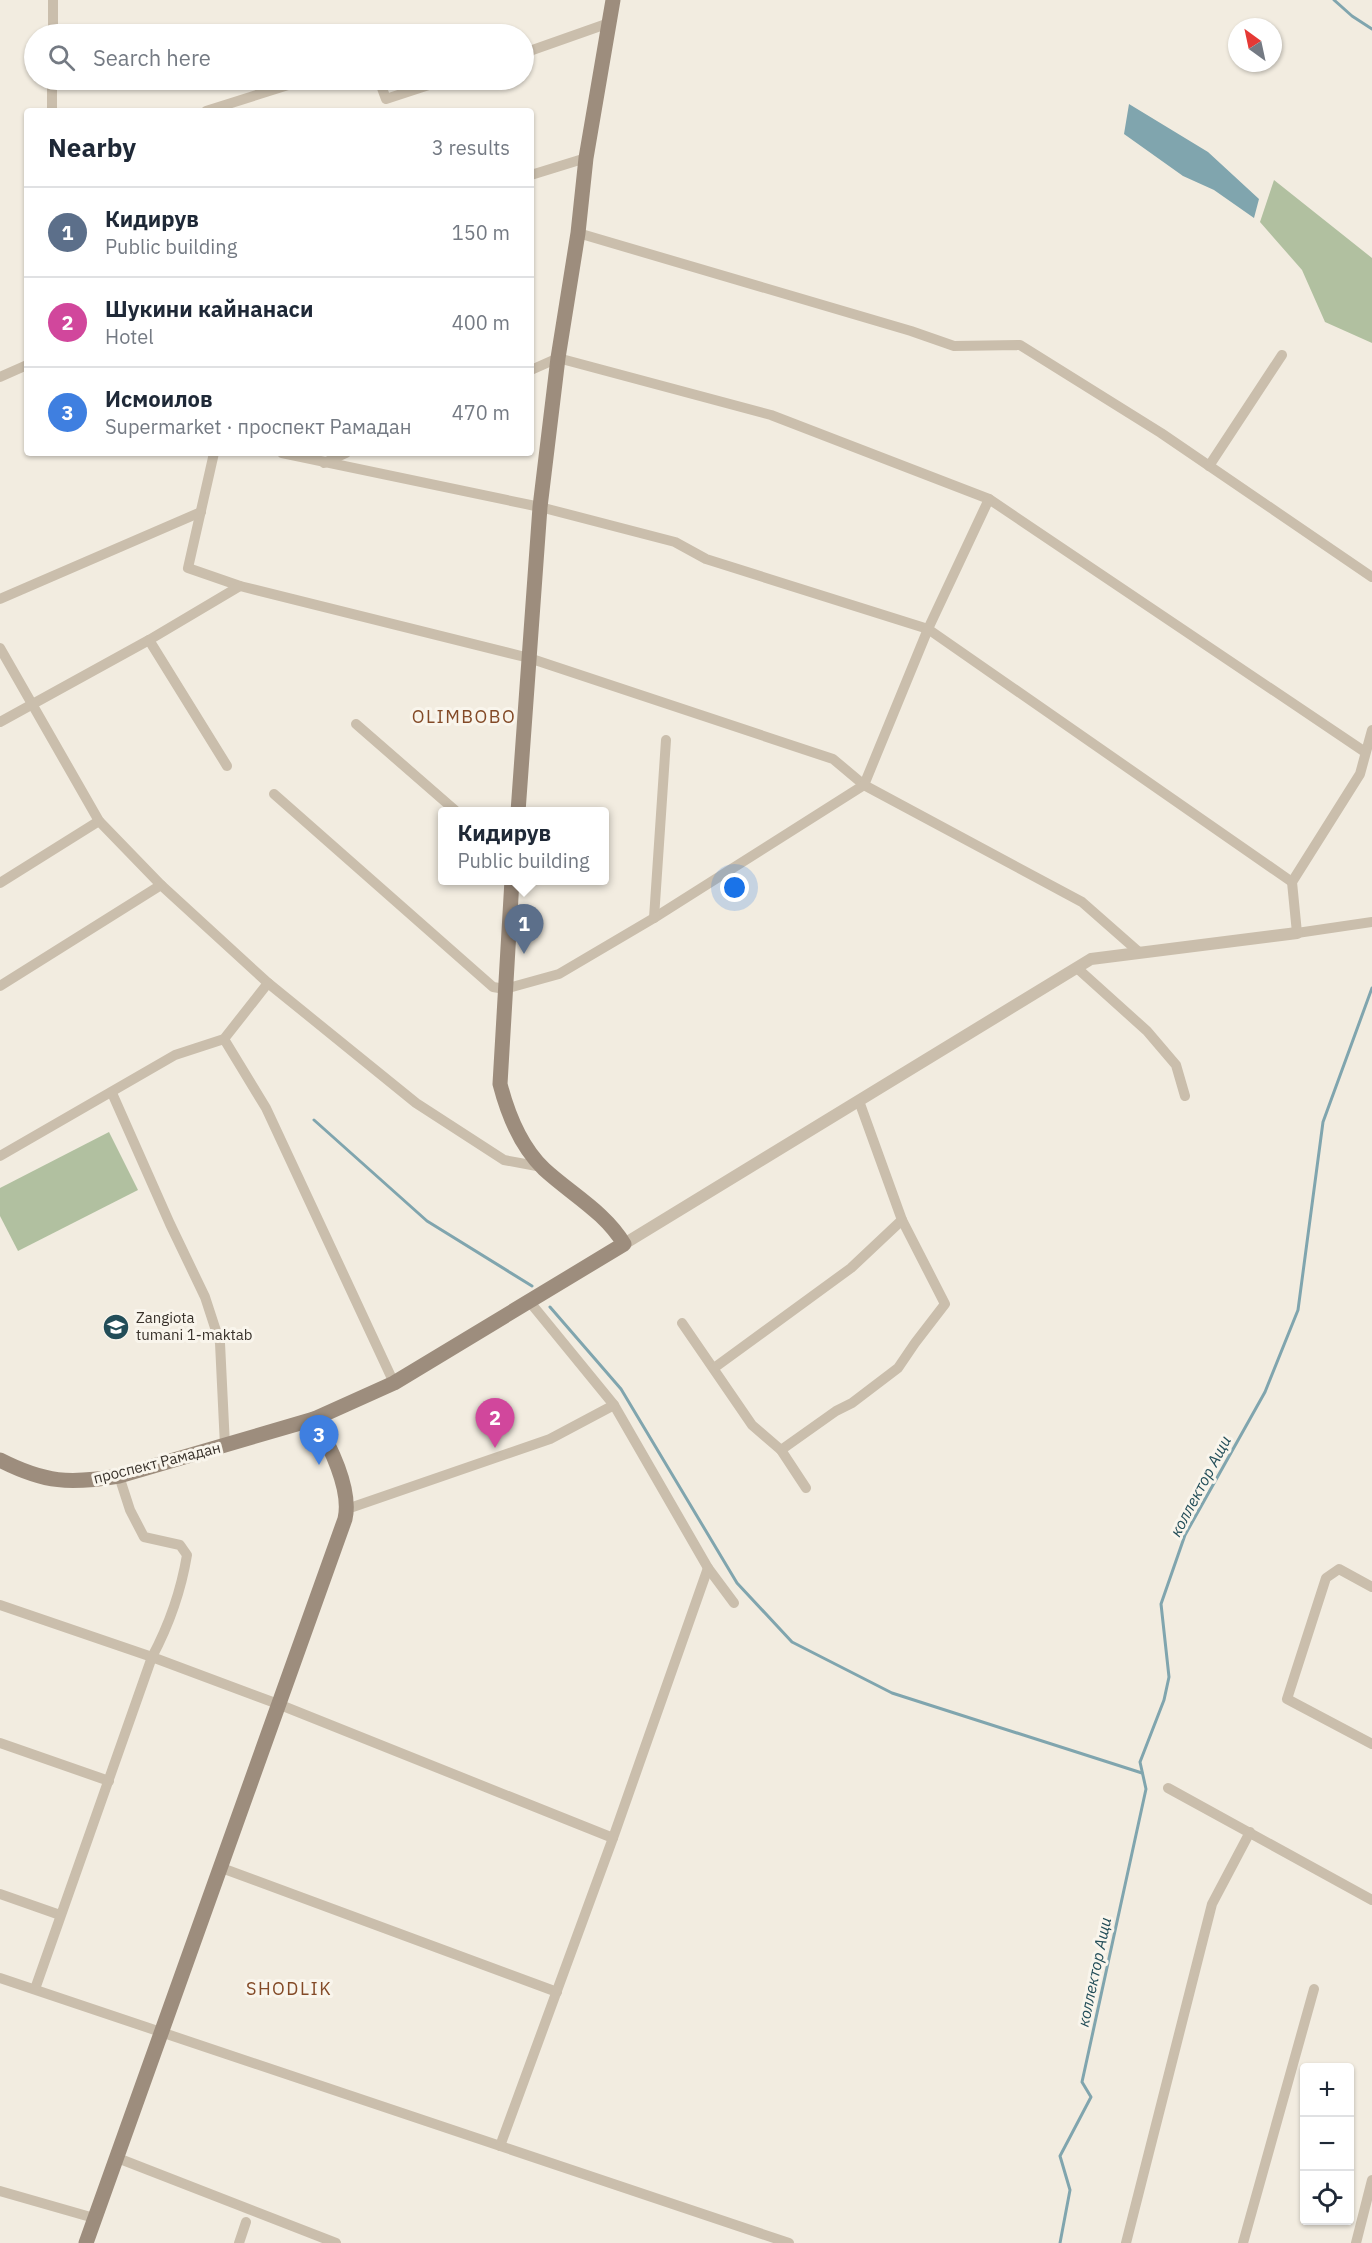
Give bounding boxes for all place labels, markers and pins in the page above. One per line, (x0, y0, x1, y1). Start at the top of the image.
pin: 1 (504, 904, 544, 954)
place label: Zangiota tumani 1-maktab (136, 1308, 253, 1344)
school or university icon: Zangiota tumani 1-maktab (101, 1312, 131, 1342)
pin: 2 (476, 1398, 514, 1448)
pin: 3 (300, 1416, 338, 1465)

